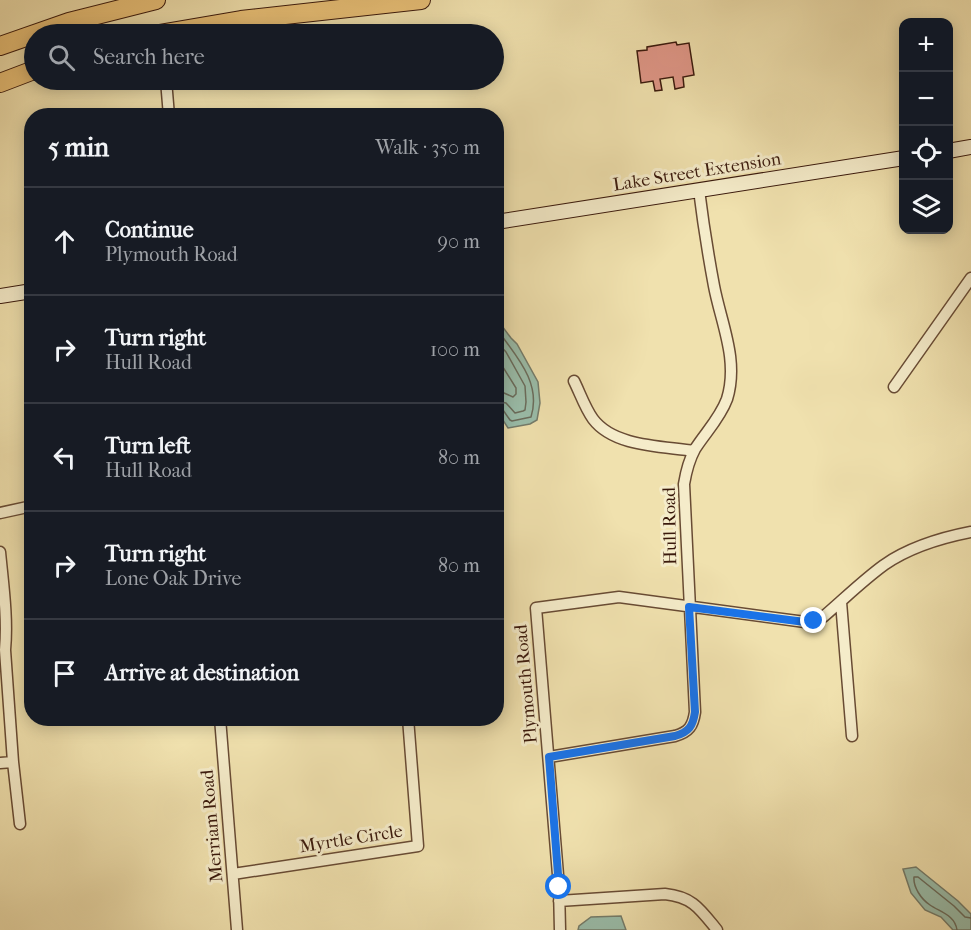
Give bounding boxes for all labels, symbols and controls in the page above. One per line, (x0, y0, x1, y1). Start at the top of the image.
map controls (899, 18, 953, 234)
button: + (899, 18, 953, 72)
search box (24, 24, 504, 90)
icon: search (45, 41, 78, 74)
text: Search here (93, 44, 205, 70)
button: − (899, 72, 953, 126)
button: locate (899, 126, 953, 180)
text: 5 min (48, 132, 109, 163)
text: Walk · 350 m (375, 136, 480, 159)
street label: Lake Street Extension (612, 148, 783, 196)
button: layers (899, 180, 953, 234)
text: Continue (105, 217, 194, 243)
icon: ahead (48, 225, 81, 258)
text: 90 m (438, 230, 480, 253)
text: Plymouth Road (105, 243, 238, 266)
text: Turn right (105, 325, 206, 351)
icon: right (48, 333, 81, 366)
text: 100 m (430, 338, 480, 361)
text: Hull Road (105, 351, 192, 374)
text: Turn left (105, 433, 191, 459)
icon: left (48, 441, 81, 474)
text: 80 m (438, 446, 480, 469)
text: Hull Road (105, 459, 192, 482)
street label: Hull Road (659, 487, 681, 565)
text: Turn right (105, 541, 206, 567)
icon: right (48, 549, 81, 582)
text: 80 m (438, 554, 480, 577)
text: Lone Oak Drive (105, 567, 241, 590)
route end (800, 607, 826, 633)
street label: Plymouth Road (510, 623, 542, 744)
icon: arrive (48, 657, 81, 690)
text: Arrive at destination (105, 660, 299, 686)
street label: Merriam Road (197, 769, 227, 883)
street label: Myrtle Circle (298, 820, 404, 858)
route start (545, 873, 571, 899)

